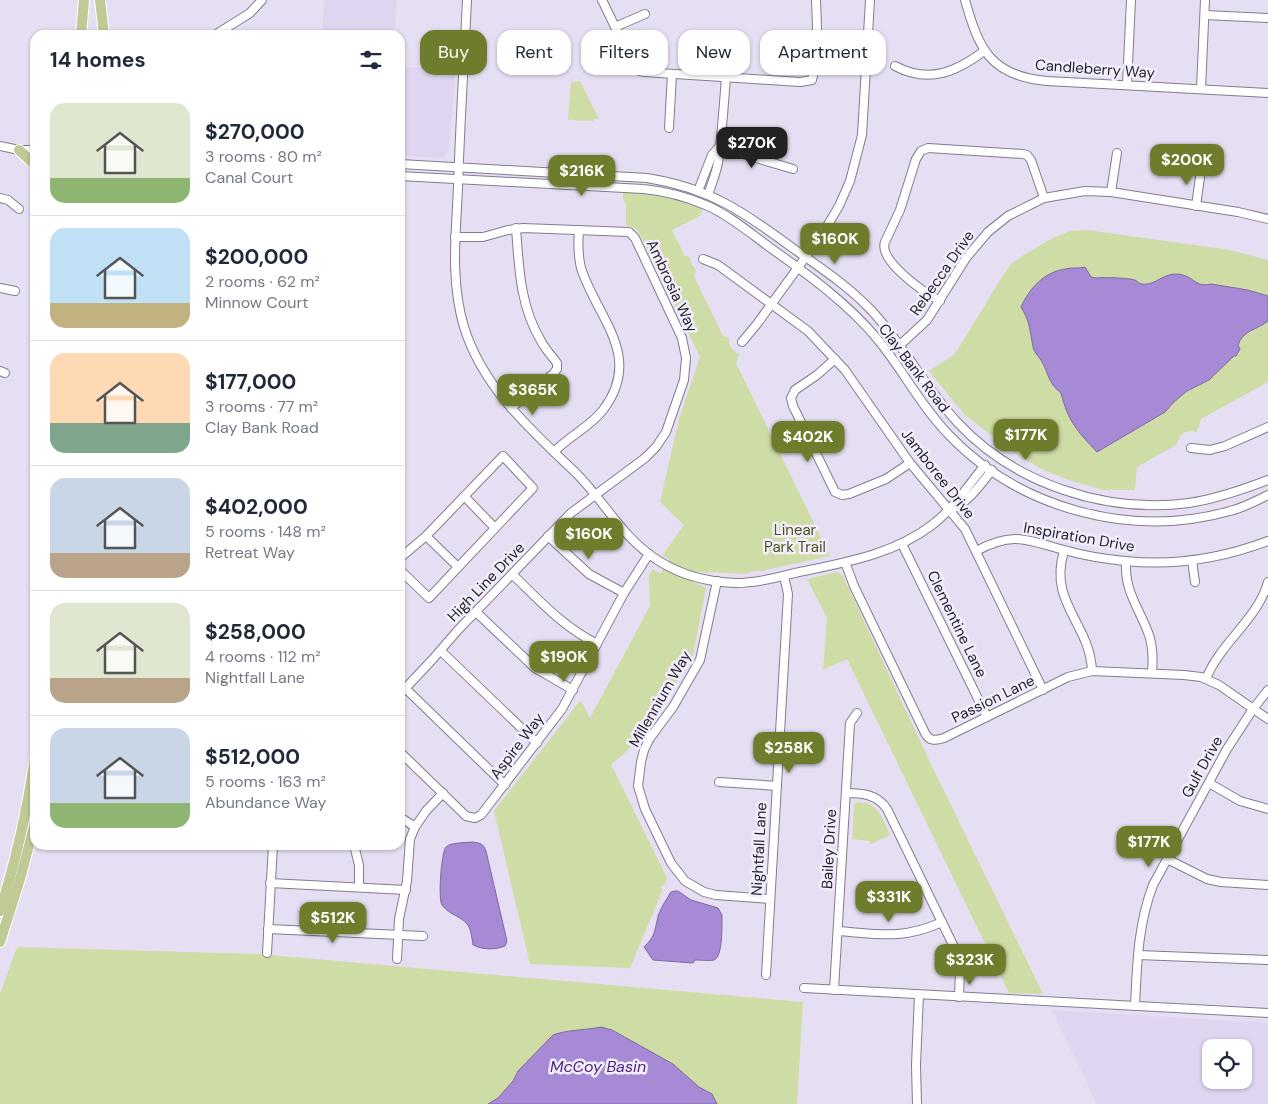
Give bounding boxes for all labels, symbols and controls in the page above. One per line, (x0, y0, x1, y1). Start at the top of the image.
chip: Buy (420, 30, 487, 75)
chip: Rent (497, 30, 571, 75)
chip: Filters (581, 30, 668, 75)
chip: New (678, 30, 750, 75)
chip: Apartment (760, 30, 886, 75)
text: 14 homes (50, 46, 146, 74)
icon: filters (357, 46, 385, 74)
street label: Candleberry Way (1034, 55, 1156, 83)
text: $270,000 (205, 118, 304, 146)
icon: home (90, 123, 150, 183)
pin: $270K (717, 126, 787, 169)
text: $270K (728, 132, 777, 153)
pin: $200K (1152, 144, 1222, 186)
text: 3 rooms · 80 m² (205, 146, 322, 167)
text: $200K (1161, 149, 1213, 170)
pin: $216K (547, 154, 617, 197)
text: $216K (559, 160, 605, 181)
text: Canal Court (205, 167, 293, 188)
pin: $160K (800, 222, 870, 265)
street label: Rebecca Drive (905, 226, 979, 320)
text: $160K (811, 228, 859, 249)
street label: Ambrosia Way (642, 236, 703, 336)
text: $200,000 (205, 243, 308, 271)
icon: home (90, 248, 150, 308)
text: 2 rooms · 62 m² (205, 271, 320, 292)
text: Minnow Court (205, 292, 309, 313)
street label: Clay Bank Road (874, 319, 954, 417)
text: $177,000 (205, 368, 296, 396)
icon: home (90, 373, 150, 433)
pin: $365K (498, 374, 568, 416)
text: $365K (508, 379, 558, 400)
text: 3 rooms · 77 m² (205, 396, 318, 417)
text: Clay Bank Road (205, 417, 319, 438)
pin: $177K (991, 418, 1061, 461)
pin: $402K (773, 420, 843, 463)
text: $177K (1004, 424, 1048, 445)
street label: Jamboree Drive (897, 425, 979, 523)
text: $402K (783, 426, 833, 447)
text: $402,000 (205, 493, 308, 521)
icon: home (90, 498, 150, 558)
street label: Inspiration Drive (1022, 517, 1136, 557)
pin: $160K (554, 518, 624, 560)
park label: Linear Park Trail (764, 520, 826, 557)
text: 5 rooms · 148 m² (205, 521, 326, 542)
text: $160K (565, 523, 613, 544)
street label: High Line Drive (443, 538, 529, 626)
text: Retreat Way (205, 542, 295, 563)
street label: Clementine Lane (922, 567, 992, 681)
text: $258,000 (205, 618, 306, 646)
icon: home (90, 623, 150, 683)
pin: $190K (529, 640, 599, 683)
text: 4 rooms · 112 m² (205, 646, 321, 667)
text: $190K (540, 646, 588, 667)
street label: Millennium Way (624, 647, 696, 751)
text: Nightfall Lane (205, 667, 305, 688)
street label: Passion Lane (948, 670, 1038, 728)
street label: Aspire Way (485, 708, 549, 783)
pin: $258K (754, 732, 824, 774)
street label: Gulf Drive (1177, 732, 1227, 802)
text: $258K (764, 737, 814, 758)
text: $512,000 (205, 743, 300, 771)
icon: home (90, 748, 150, 808)
text: 5 rooms · 163 m² (205, 771, 326, 792)
text: Abundance Way (205, 792, 326, 813)
street label: Nightfall Lane (747, 802, 771, 896)
street label: Bailey Drive (817, 808, 841, 890)
pin: $177K (1114, 826, 1184, 868)
text: $177K (1127, 831, 1171, 852)
pin: $331K (854, 880, 924, 923)
text: $331K (866, 886, 912, 907)
pin: $512K (298, 902, 368, 944)
text: $512K (310, 907, 356, 928)
pin: $323K (935, 944, 1005, 986)
text: $323K (946, 949, 994, 970)
map controls (1202, 1039, 1252, 1089)
button: locate (1202, 1039, 1252, 1089)
water label: McCoy Basin (550, 1056, 646, 1077)

